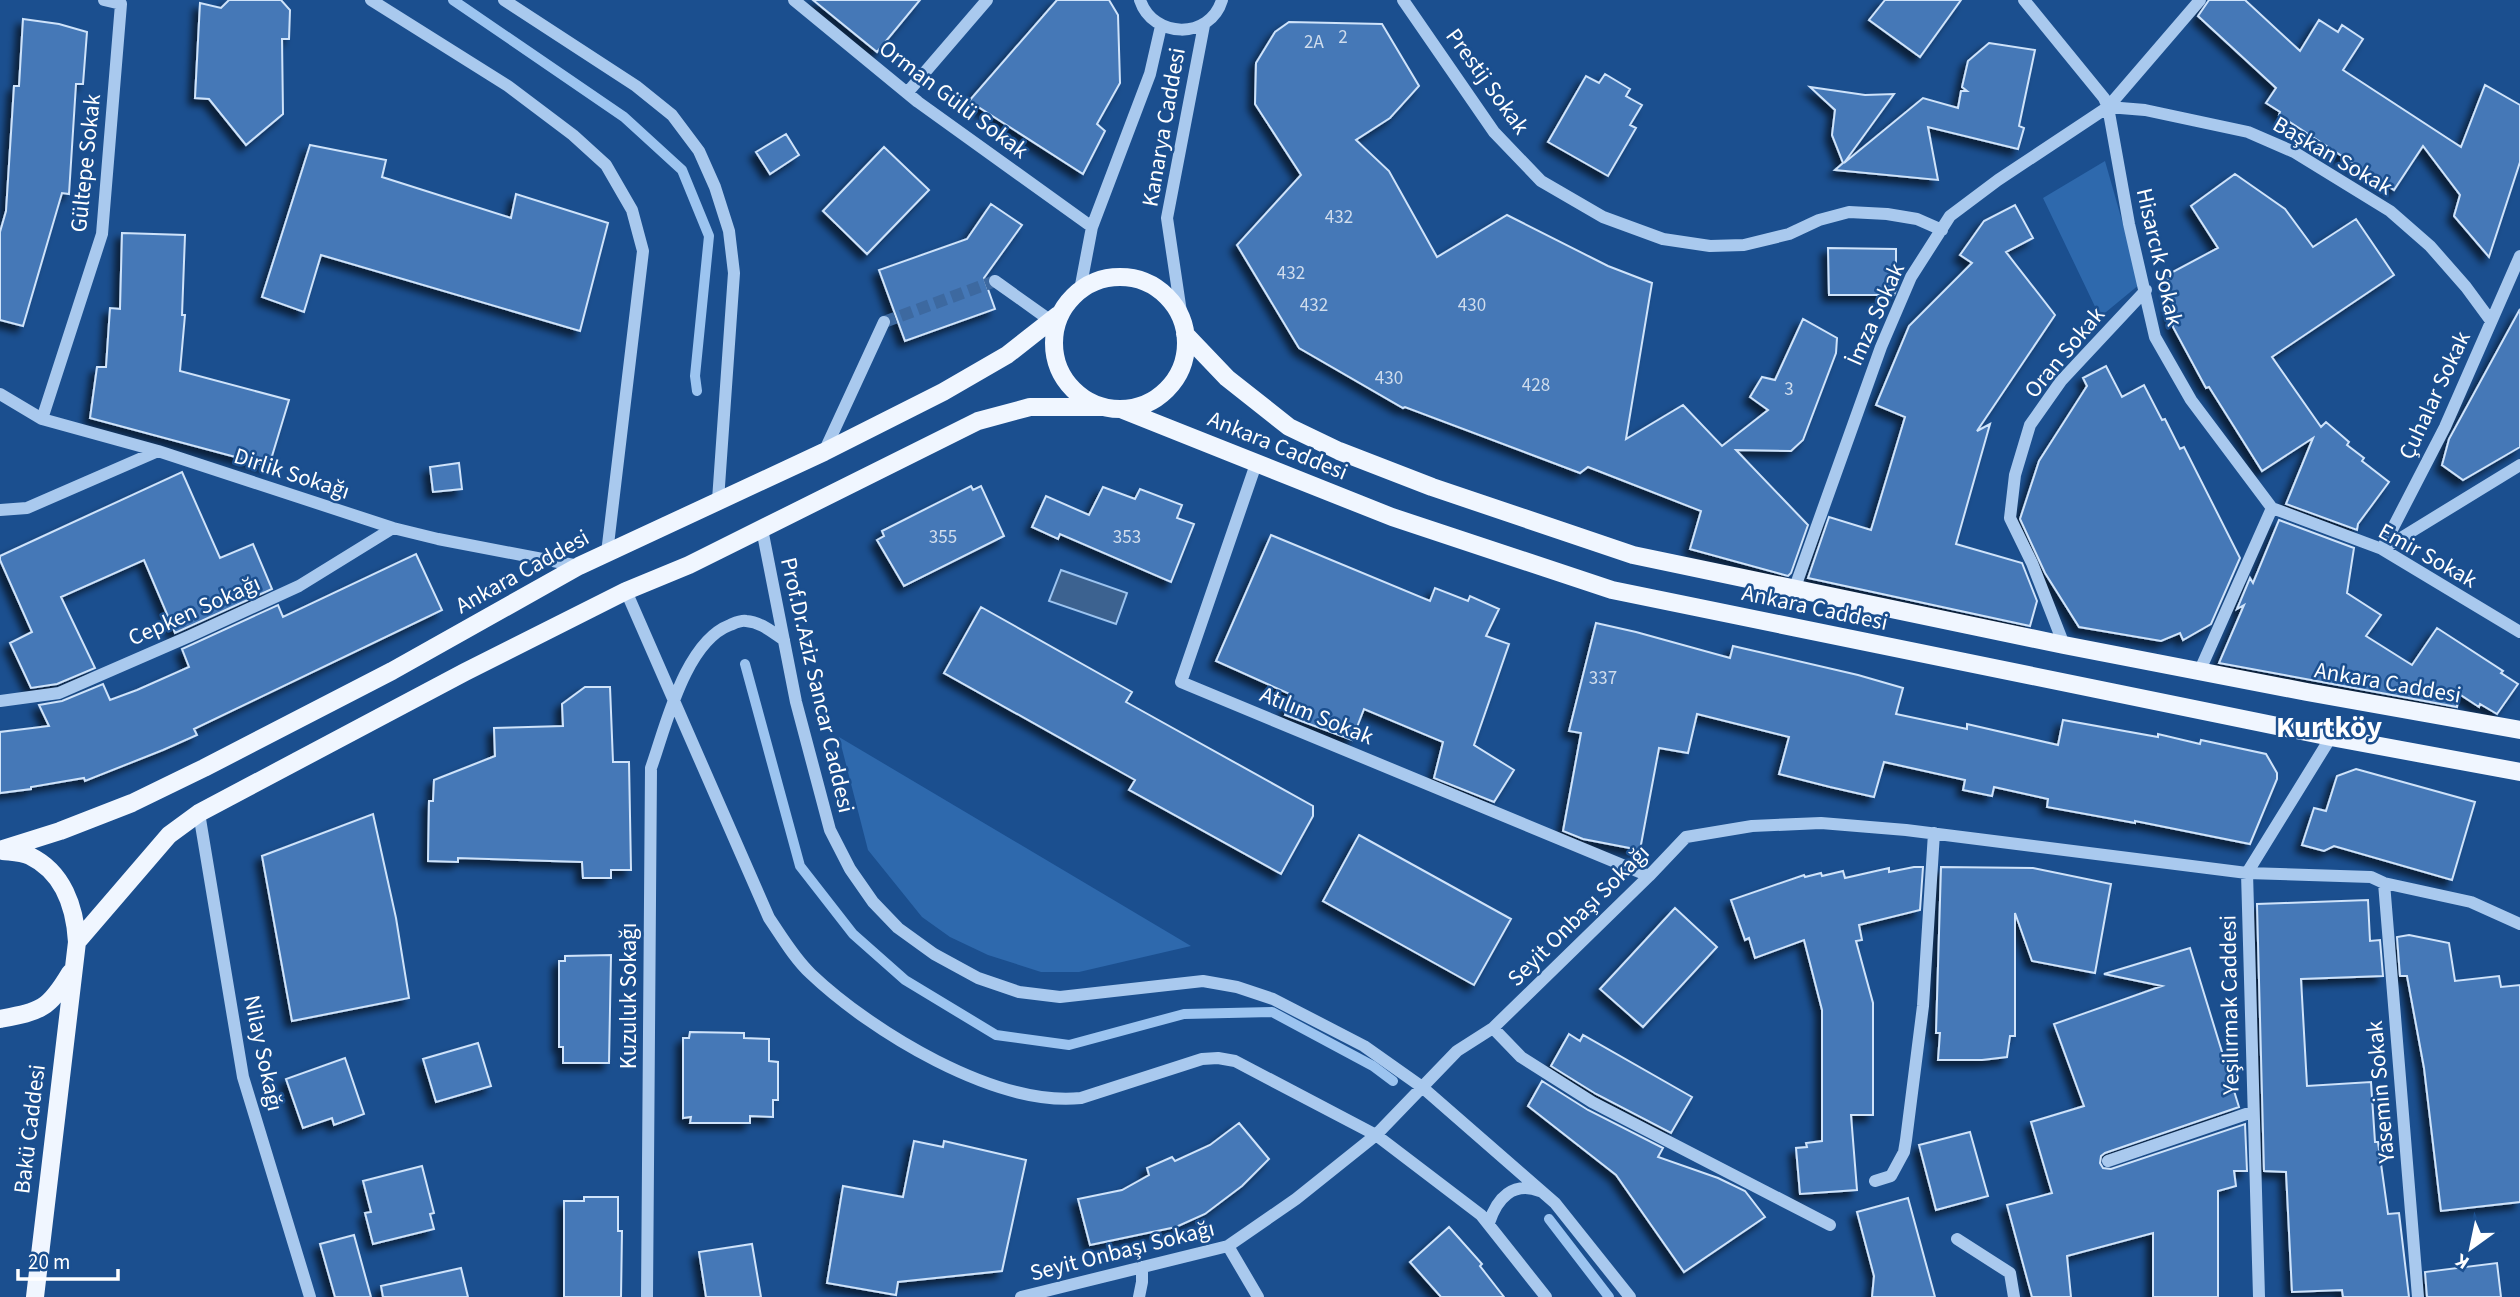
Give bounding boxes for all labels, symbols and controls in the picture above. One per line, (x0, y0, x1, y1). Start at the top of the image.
street label: Prestij Sokak (1438, 21, 1538, 142)
house number: 2 (1338, 24, 1348, 51)
house number: 2A (1304, 29, 1325, 56)
street label: Orman Gülü Sokak (872, 32, 1036, 167)
street label: Kanarya Caddesi (1133, 45, 1194, 209)
street label: Gültepe Sokak (62, 92, 109, 234)
street label: Başkan Sokak (2267, 108, 2399, 203)
street label: Hisarcık Sokak (2128, 185, 2192, 330)
house number: 432 (1325, 204, 1353, 231)
street label: İmza Sokak (1838, 257, 1913, 371)
house number: 432 (1277, 260, 1305, 287)
house number: 432 (1300, 292, 1328, 319)
house number: 430 (1458, 292, 1486, 319)
street label: Oran Sokak (2016, 299, 2113, 405)
street label: Çuhalar Sokak (2390, 325, 2479, 465)
house number: 430 (1375, 365, 1403, 392)
house number: 428 (1522, 372, 1550, 399)
house number: 3 (1784, 376, 1794, 403)
street label: Ankara Caddesi (1203, 402, 1353, 489)
street label: Dirlik Sokağı (230, 439, 354, 508)
street label: Emir Sokak (2372, 515, 2484, 596)
street label: Ankara Caddesi (449, 521, 595, 622)
house number: 355 (929, 524, 957, 551)
house number: 353 (1113, 524, 1141, 551)
street label: Prof.Dr.Aziz Sancar Caddesi (772, 554, 863, 816)
street label: Cepken Sokağı (123, 567, 266, 654)
street label: Ankara Caddesi (1739, 576, 1891, 639)
street label: Ankara Caddesi (2312, 653, 2464, 712)
house number: 337 (1589, 665, 1617, 692)
street label: Atılım Sokak (1255, 678, 1379, 753)
district label: Kurtköy (2276, 706, 2382, 749)
street label: Seyit Onbaşı Sokağı (1500, 837, 1657, 994)
street label: Yeşilırmak Caddesi (2211, 915, 2248, 1096)
street label: Kuzuluk Sokağı (612, 923, 645, 1069)
street label: Nilay Sokağı (235, 992, 292, 1114)
street label: Yasemin Sokak (2358, 1019, 2403, 1166)
street label: Bakü Caddesi (5, 1062, 54, 1196)
street label: Seyit Onbaşı Sokağı (1026, 1212, 1218, 1289)
north arrow (2436, 1213, 2506, 1283)
scale bar (18, 1238, 117, 1282)
text: K (2450, 1246, 2475, 1275)
text: 20 m (28, 1247, 70, 1277)

